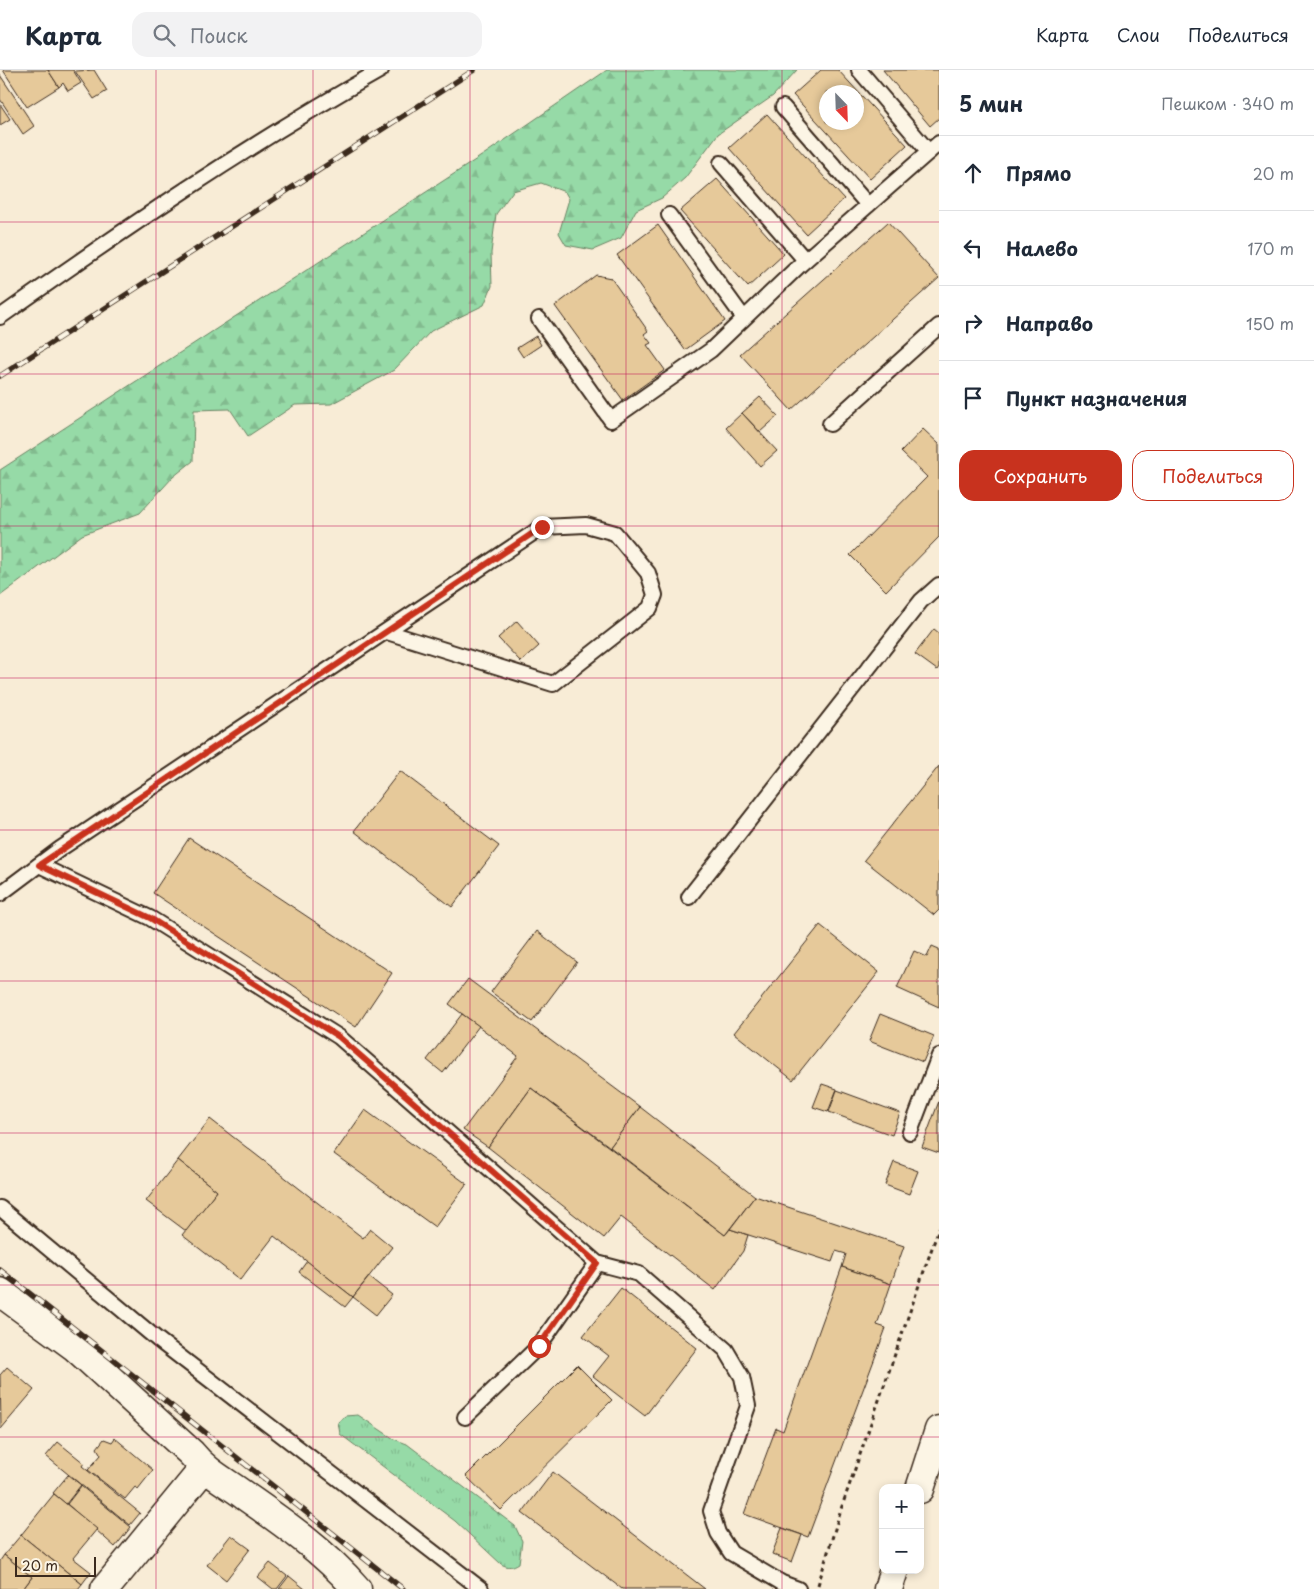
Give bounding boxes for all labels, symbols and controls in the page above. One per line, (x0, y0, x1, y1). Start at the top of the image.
search box (132, 12, 482, 57)
text: Карта (25, 17, 102, 53)
icon: search (150, 21, 178, 49)
text: Поиск (190, 21, 248, 49)
text: Карта (1036, 21, 1089, 48)
text: Слои (1117, 21, 1160, 48)
text: Поделиться (1188, 21, 1289, 48)
north arrow (819, 85, 864, 130)
text: 5 мин (959, 87, 1023, 119)
text: Пешком · 340 m (1161, 91, 1294, 115)
icon: ahead (959, 159, 987, 187)
text: Прямо (1006, 159, 1071, 187)
text: 20 m (1253, 161, 1294, 185)
icon: left (959, 234, 987, 262)
text: Налево (1006, 234, 1078, 262)
text: 170 m (1248, 236, 1294, 260)
icon: right (959, 309, 987, 337)
text: Направо (1006, 309, 1093, 337)
text: 150 m (1246, 311, 1294, 335)
icon: arrive (959, 384, 987, 412)
text: Пункт назначения (1006, 384, 1187, 412)
button: Сохранить (959, 450, 1122, 501)
button: Поделиться (1132, 450, 1294, 501)
route end (531, 516, 554, 539)
route start (528, 1335, 551, 1358)
map controls (879, 1484, 924, 1574)
button: + (879, 1484, 924, 1529)
button: − (879, 1529, 924, 1574)
scale bar (15, 1554, 96, 1577)
text: 20 m (22, 1555, 58, 1576)

